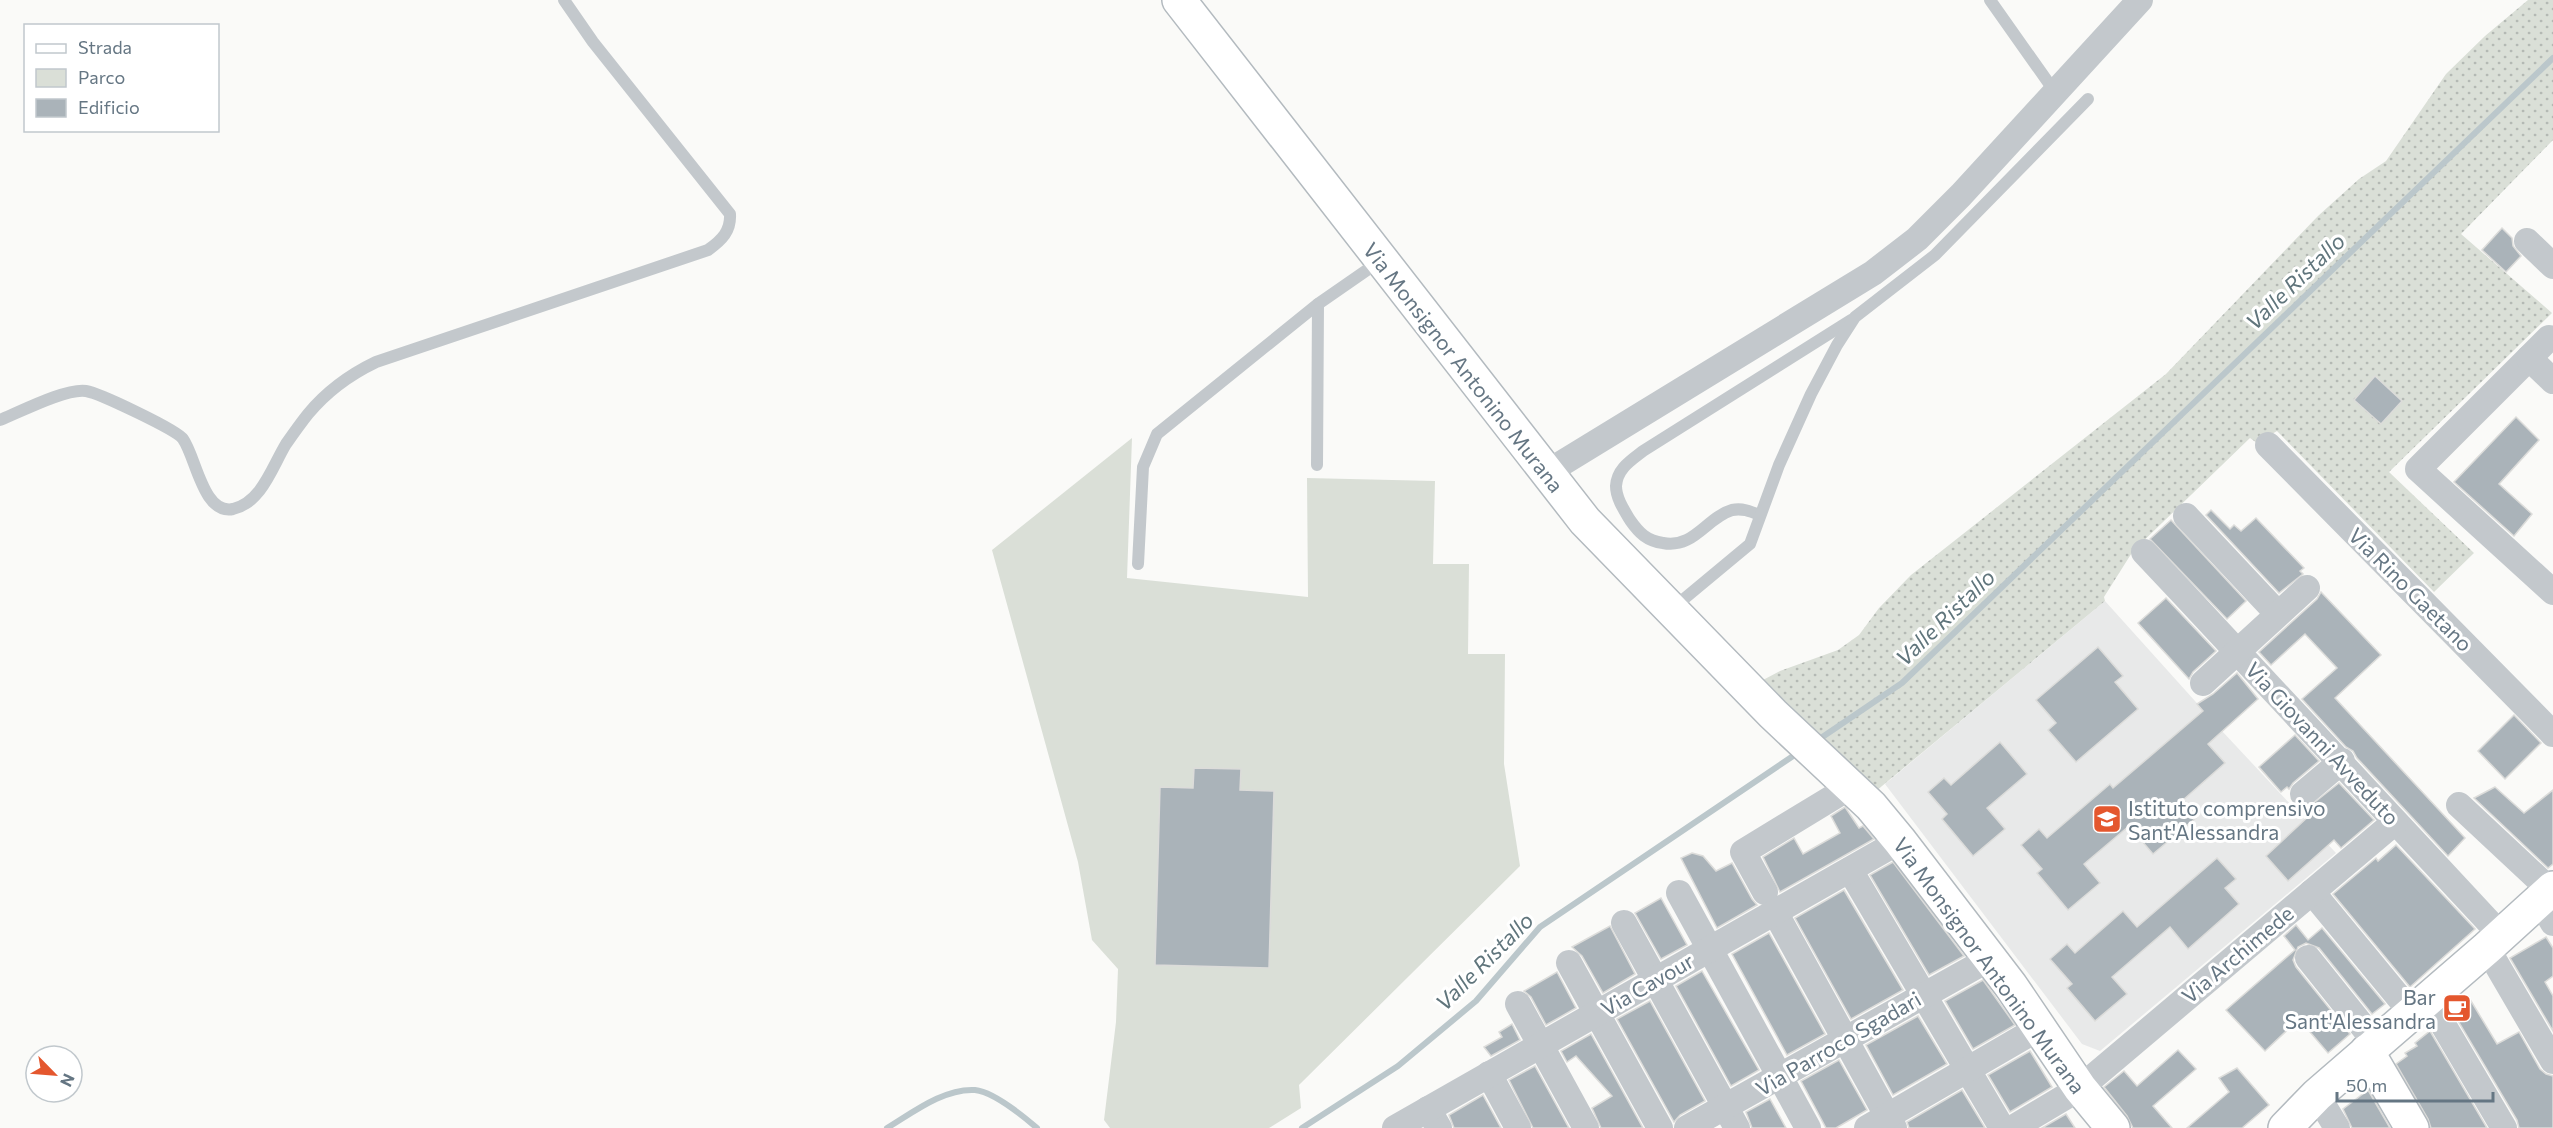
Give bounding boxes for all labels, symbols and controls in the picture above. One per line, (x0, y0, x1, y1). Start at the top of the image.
legend (24, 24, 219, 132)
text: Strada (78, 36, 132, 58)
text: Parco (78, 66, 125, 88)
text: Edificio (78, 96, 140, 118)
water label: Valle Ristallo (2240, 227, 2350, 335)
street label: Via Monsignor Antonino Murana (1359, 237, 1569, 497)
street label: Via Rino Gaetano (2344, 522, 2478, 656)
water label: Valle Ristallo (1890, 563, 2000, 671)
street label: Via Giovanni Avveduto (2241, 656, 2405, 830)
place label: Istituto comprensivo Sant'Alessandra (2128, 795, 2325, 844)
school or university icon: Istituto comprensivo Sant'Alessandra (2091, 803, 2123, 835)
street label: Via Monsignor Antonino Murana (1889, 832, 2091, 1098)
street label: Via Archimede (2176, 900, 2298, 1008)
water label: Valle Ristallo (1429, 906, 1539, 1016)
street label: Via Cavour (1596, 947, 1698, 1021)
place label: Bar Sant'Alessandra (2285, 984, 2436, 1033)
street label: Via Parroco Sgadari (1751, 986, 1925, 1100)
cafe icon: Bar Sant'Alessandra (2441, 992, 2473, 1024)
north arrow (24, 1044, 84, 1104)
scale bar (2337, 1065, 2493, 1103)
text: N (57, 1071, 79, 1090)
text: 50 m (2346, 1074, 2387, 1096)

